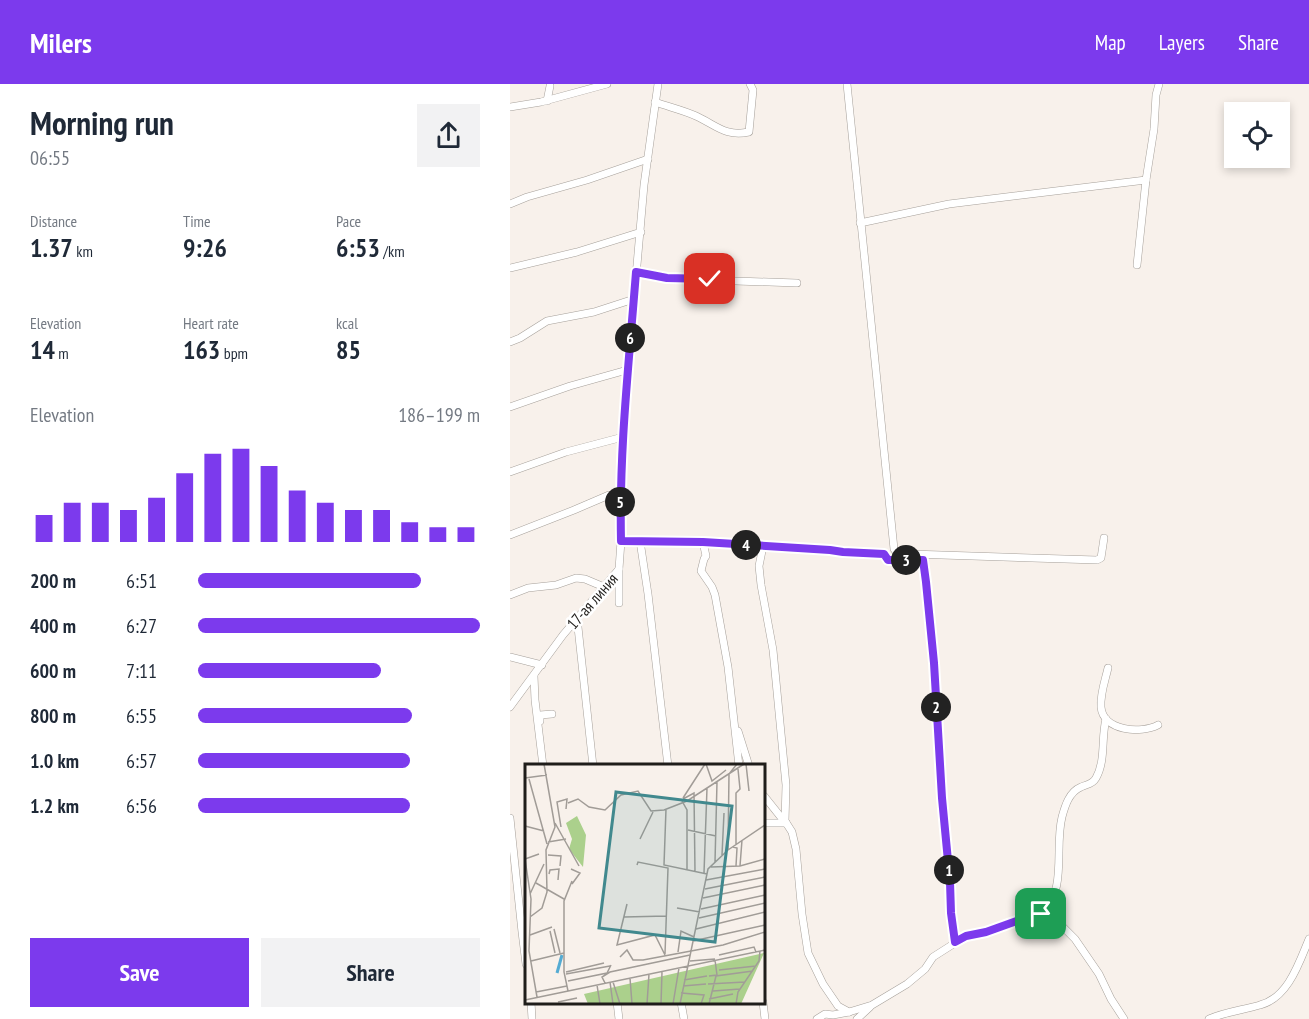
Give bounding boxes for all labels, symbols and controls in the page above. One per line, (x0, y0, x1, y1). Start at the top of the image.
text: Milers (30, 24, 92, 61)
text: Map (1095, 29, 1126, 56)
text: Layers (1159, 29, 1205, 56)
text: Share (1238, 29, 1279, 56)
text: Morning run (30, 101, 174, 144)
map controls (1224, 102, 1290, 168)
button: locate (1224, 102, 1290, 168)
button: share (417, 104, 480, 167)
text: 06:55 (30, 145, 70, 171)
text: Distance (30, 211, 77, 231)
text: Time (183, 211, 211, 231)
text: Pace (336, 211, 361, 231)
text: 1.37 (30, 231, 73, 264)
text: 9:26 (183, 231, 227, 264)
text: 6:53 (336, 231, 380, 264)
text: km (73, 241, 93, 261)
text: /km (380, 241, 405, 261)
pin (684, 253, 735, 304)
icon: check (693, 262, 726, 295)
text: Elevation (30, 313, 81, 333)
text: Heart rate (183, 313, 239, 333)
text: kcal (336, 313, 358, 333)
pin: 6 (615, 323, 645, 353)
text: 6 (626, 328, 634, 348)
text: 14 (30, 333, 55, 366)
text: 163 (183, 333, 220, 366)
text: 85 (336, 333, 361, 366)
text: m (55, 343, 69, 363)
text: bpm (220, 343, 248, 363)
text: Elevation (30, 402, 94, 428)
text: 186–199 m (398, 402, 480, 428)
pin: 5 (605, 487, 635, 517)
text: 5 (616, 492, 624, 512)
pin: 4 (731, 530, 761, 560)
text: 4 (742, 535, 750, 555)
pin: 3 (891, 545, 921, 575)
text: 3 (902, 550, 910, 570)
text: 200 m (30, 568, 76, 594)
text: 6:51 (126, 568, 157, 594)
street label: 17-ая линия (562, 569, 622, 633)
text: 400 m (30, 613, 76, 639)
text: 6:27 (126, 613, 157, 639)
text: 600 m (30, 658, 76, 684)
text: 7:11 (126, 658, 157, 684)
pin: 2 (921, 692, 951, 722)
text: 2 (932, 697, 940, 717)
text: 800 m (30, 703, 76, 729)
text: 6:55 (126, 703, 157, 729)
text: 1.0 km (30, 748, 79, 774)
text: 6:57 (126, 748, 157, 774)
inset map (525, 764, 765, 1004)
text: 1.2 km (30, 793, 79, 819)
text: 6:56 (126, 793, 157, 819)
pin: 1 (934, 855, 964, 885)
text: 1 (945, 860, 953, 880)
pin (1015, 888, 1066, 939)
icon: arrive (1024, 897, 1057, 930)
button: Save (30, 938, 249, 1007)
button: Share (261, 938, 480, 1007)

